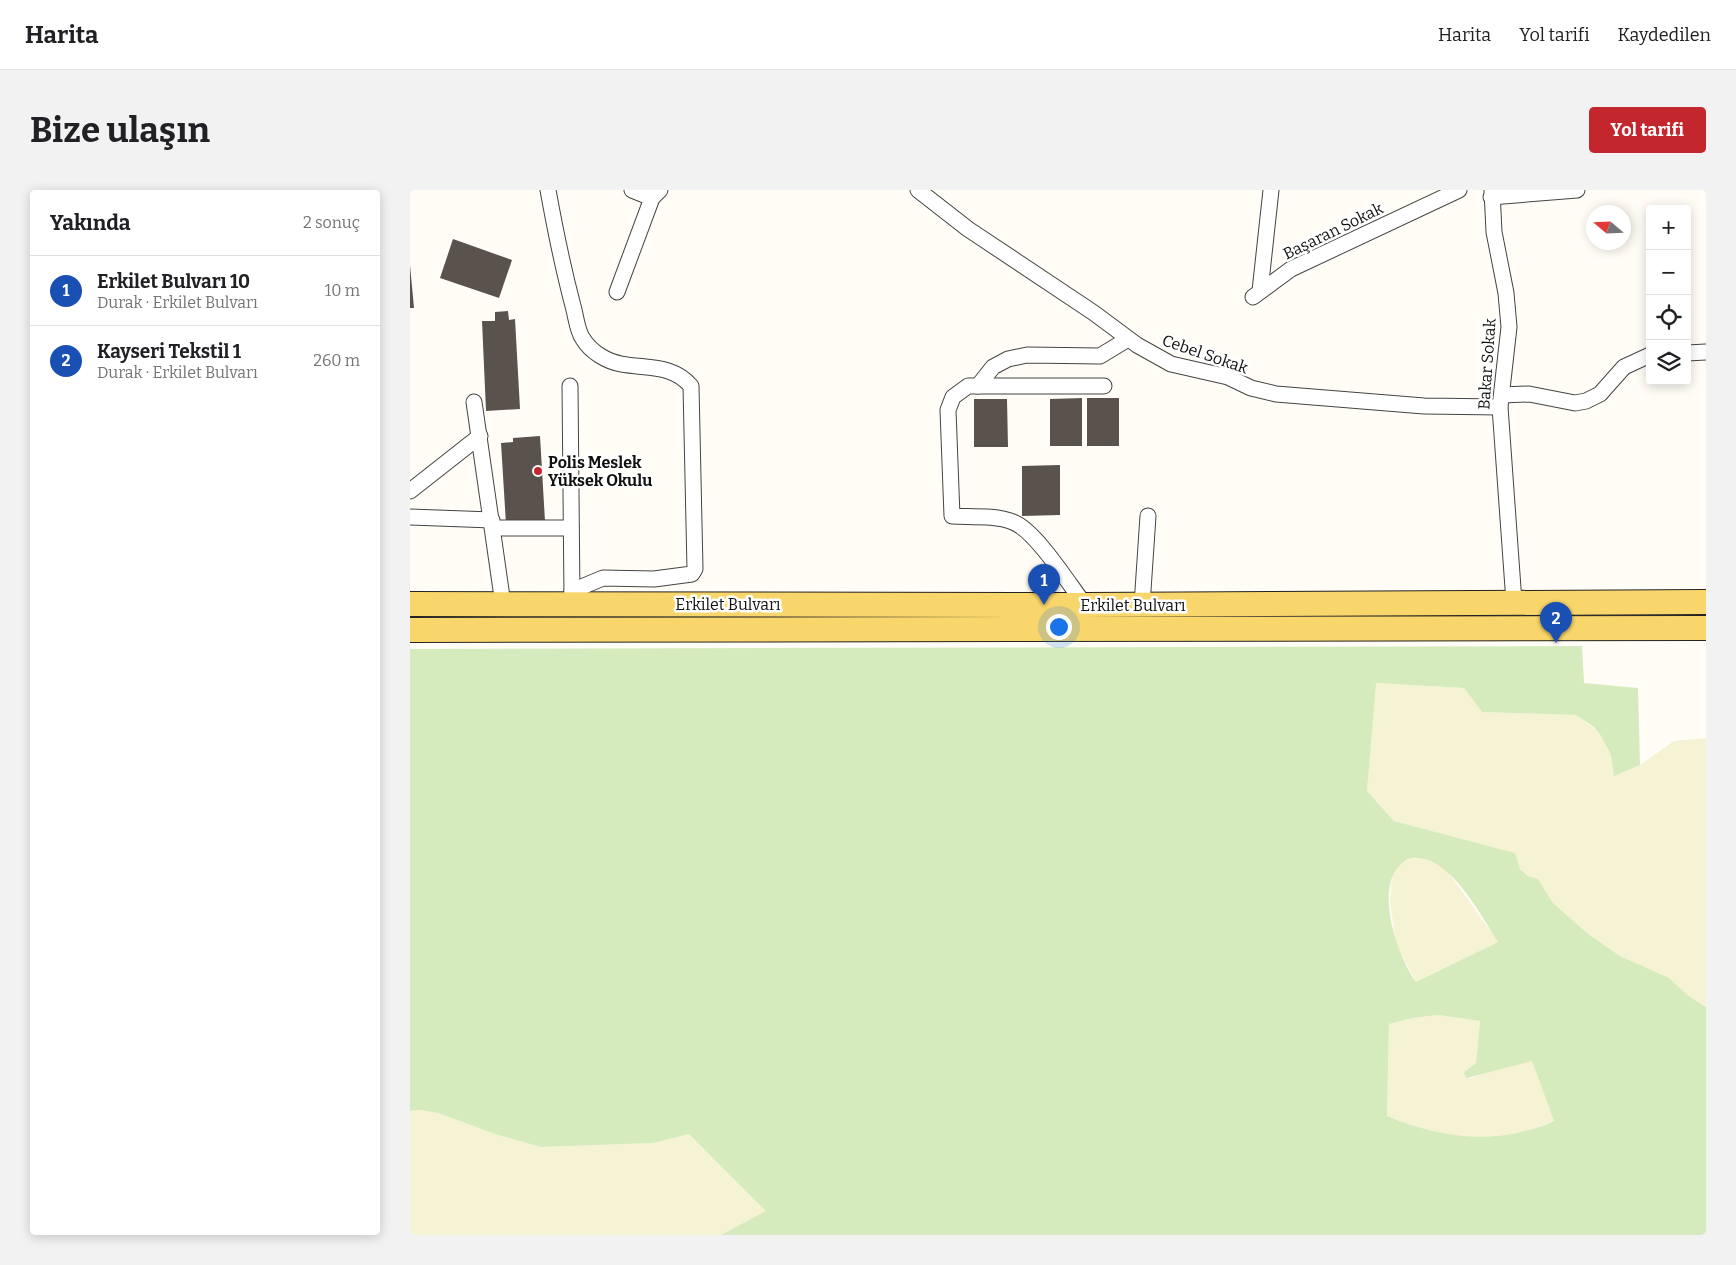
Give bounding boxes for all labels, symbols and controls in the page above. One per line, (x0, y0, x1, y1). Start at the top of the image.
text: Harita (25, 21, 99, 49)
text: Harita (1438, 24, 1491, 46)
text: Yol tarifi (1519, 24, 1590, 46)
text: Kaydedilen (1618, 24, 1711, 46)
button: Yol tarifi (1589, 107, 1706, 153)
text: Bize ulaşın (30, 109, 210, 151)
street label: Başaran Sokak (1280, 199, 1386, 263)
north arrow (1586, 205, 1631, 250)
map controls (1646, 205, 1691, 385)
button: + (1646, 205, 1691, 250)
text: Yakında (50, 210, 131, 236)
text: 2 sonuç (303, 213, 360, 232)
button: − (1646, 250, 1691, 295)
text: Erkilet Bulvarı 10 (97, 270, 250, 293)
text: 1 (63, 281, 69, 300)
text: 10 m (325, 281, 360, 300)
text: Durak · Erkilet Bulvarı (97, 293, 258, 312)
button: locate (1646, 295, 1691, 340)
street label: Bakar Sokak (1474, 318, 1500, 410)
street label: Cebel Sokak (1160, 330, 1250, 378)
text: Kayseri Tekstil 1 (97, 340, 241, 363)
button: layers (1646, 340, 1691, 385)
text: 2 (61, 351, 71, 370)
text: 260 m (313, 351, 360, 370)
text: Durak · Erkilet Bulvarı (97, 363, 258, 382)
place label: Polis Meslek Yüksek Okulu (548, 453, 652, 490)
marker: Polis Meslek Yüksek Okulu (532, 465, 544, 477)
pin: 1 (1028, 564, 1060, 605)
street label: Erkilet Bulvarı (675, 595, 781, 614)
street label: Erkilet Bulvarı (1080, 596, 1186, 615)
pin: 2 (1540, 602, 1572, 643)
your location (1046, 614, 1072, 640)

